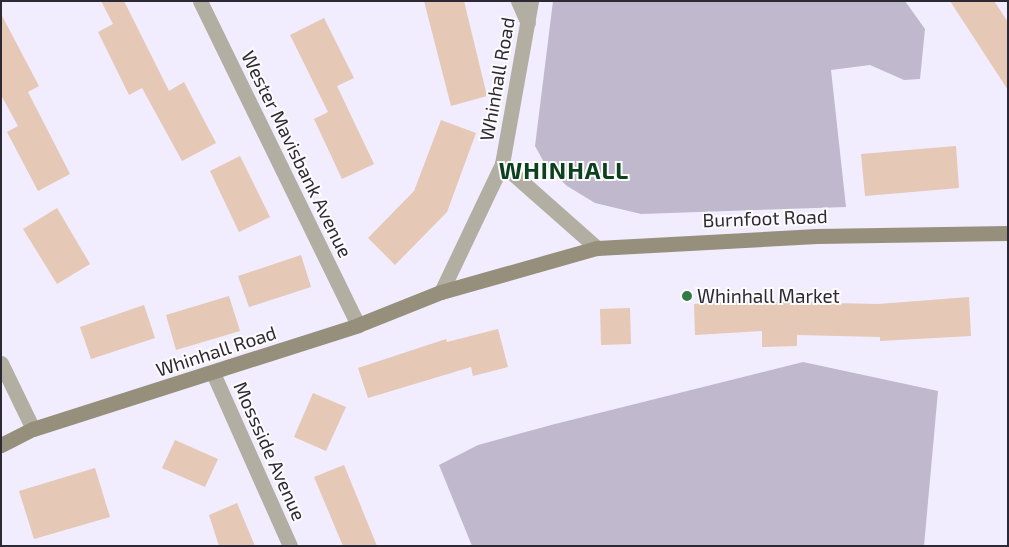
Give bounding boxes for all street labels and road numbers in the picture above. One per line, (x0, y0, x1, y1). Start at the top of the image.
street label: Whinhall Road (475, 15, 519, 143)
street label: Wester Mavisbank Avenue (237, 46, 357, 262)
street label: Burnfoot Road (702, 204, 828, 232)
street label: Whinhall Road (153, 321, 279, 381)
street label: Mossside Avenue (229, 378, 311, 524)

